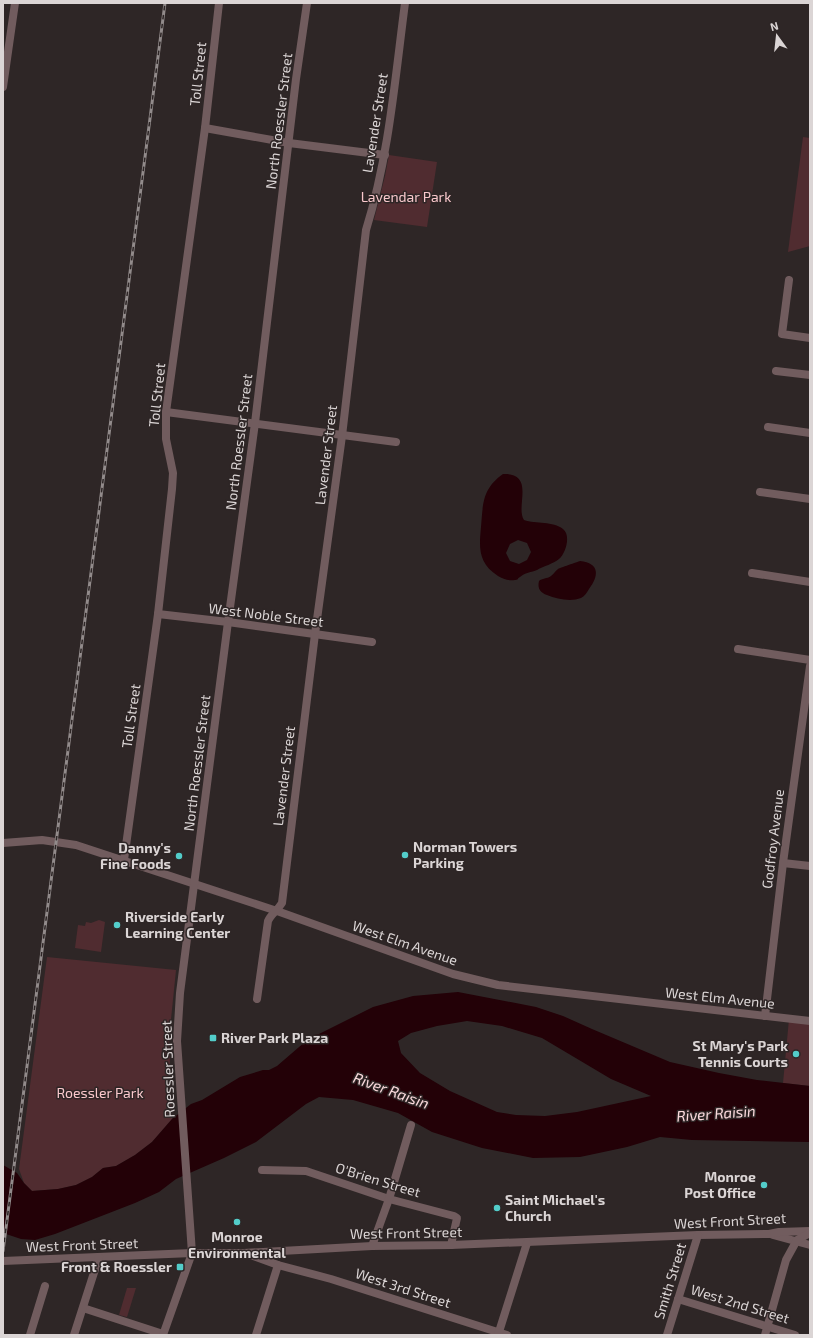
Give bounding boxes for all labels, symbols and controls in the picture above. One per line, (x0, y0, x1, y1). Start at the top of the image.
north arrow (757, 16, 797, 56)
text: N (769, 19, 780, 33)
street label: Toll Street (186, 41, 209, 107)
street label: North Roessler Street (262, 52, 295, 190)
street label: Lavender Street (358, 72, 391, 174)
park label: Lavendar Park (361, 188, 451, 205)
street label: Toll Street (145, 362, 168, 428)
street label: North Roessler Street (222, 373, 255, 511)
street label: Lavender Street (311, 404, 340, 506)
street label: West Noble Street (208, 599, 324, 630)
street label: Toll Street (118, 683, 143, 749)
street label: North Roessler Street (180, 694, 213, 832)
street label: Lavender Street (269, 725, 298, 827)
street label: Godfroy Avenue (758, 788, 787, 890)
place label: Norman Towers Parking (413, 838, 517, 871)
place label: Danny's Fine Foods (100, 839, 171, 872)
marker: Norman Towers Parking (400, 850, 410, 860)
marker: Danny's Fine Foods (174, 851, 184, 861)
place label: Riverside Early Learning Center (125, 908, 230, 941)
street label: West Elm Avenue (350, 917, 460, 968)
marker: Riverside Early Learning Center (112, 920, 122, 930)
street label: West Elm Avenue (664, 983, 776, 1012)
street label: Roessler Street (157, 1020, 178, 1118)
place label: River Park Plaza (221, 1029, 328, 1046)
marker: River Park Plaza (208, 1033, 218, 1043)
place label: St Mary's Park Tennis Courts (693, 1037, 788, 1070)
marker: St Mary's Park Tennis Courts (791, 1049, 801, 1059)
water label: River Raisin (351, 1068, 432, 1112)
park label: Roessler Park (56, 1084, 144, 1101)
water label: River Raisin (676, 1101, 756, 1125)
street label: O'Brien Street (334, 1159, 423, 1200)
place label: Monroe Post Office (684, 1168, 756, 1201)
marker: Monroe Post Office (759, 1180, 769, 1190)
place label: Saint Michael's Church (505, 1191, 605, 1224)
marker: Saint Michael's Church (492, 1203, 502, 1213)
street label: West Front Street (673, 1209, 786, 1232)
marker: Monroe Environmental (232, 1217, 242, 1227)
street label: West Front Street (350, 1223, 462, 1242)
place label: Monroe Environmental (188, 1228, 286, 1261)
street label: West Front Street (26, 1234, 138, 1255)
street label: Smith Street (650, 1241, 689, 1321)
place label: Front & Roessler (61, 1258, 172, 1275)
marker: Front & Roessler (175, 1262, 185, 1272)
street label: West 3rd Street (353, 1264, 453, 1311)
street label: West 2nd Street (689, 1280, 791, 1327)

